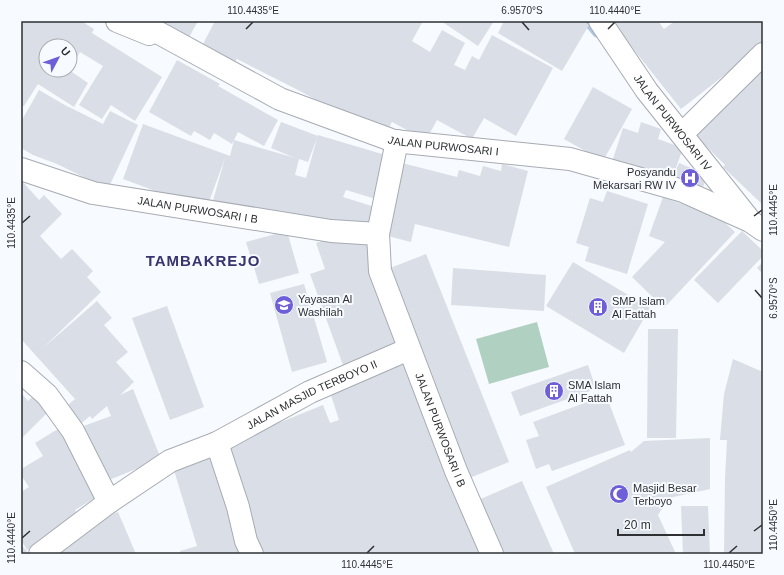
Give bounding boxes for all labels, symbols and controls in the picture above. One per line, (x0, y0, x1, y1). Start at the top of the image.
text: 110.4435°E (227, 5, 279, 16)
text: 6.9570°S (501, 5, 543, 16)
text: 110.4440°E (589, 5, 641, 16)
north arrow (38, 38, 78, 78)
text: U (58, 45, 73, 58)
street label: JALAN PURWOSARI IV (632, 72, 714, 173)
street label: JALAN PURWOSARI I (386, 133, 499, 158)
place label: Posyandu Mekarsari RW IV (593, 166, 677, 191)
hospital icon: Posyandu Mekarsari RW IV (679, 167, 701, 189)
text: 110.4445°E (768, 184, 779, 236)
street label: JALAN PURWOSARI I B (137, 194, 259, 225)
text: 110.4435°E (6, 197, 17, 249)
district label: TAMBAKREJO (146, 252, 260, 269)
text: 6.9570°S (768, 277, 779, 319)
place label: Yayasan Al Washilah (298, 293, 352, 318)
school or university icon: Yayasan Al Washilah (273, 294, 295, 316)
place label: SMP Islam Al Fattah (612, 295, 665, 320)
building icon: SMP Islam Al Fattah (587, 296, 609, 318)
street label: JALAN MASJID TERBOYO II (245, 358, 379, 431)
street label: JALAN PURWOSARI I B (413, 371, 468, 489)
place label: SMA Islam Al Fattah (568, 379, 621, 404)
building icon: SMA Islam Al Fattah (543, 380, 565, 402)
place label: Masjid Besar Terboyo (633, 482, 697, 507)
mosque icon: Masjid Besar Terboyo (608, 483, 630, 505)
text: 110.4450°E (768, 499, 779, 551)
scale bar (618, 511, 704, 537)
text: 110.4440°E (6, 512, 17, 564)
text: 20 m (624, 518, 651, 532)
text: 110.4445°E (341, 559, 393, 570)
text: 110.4450°E (703, 559, 755, 570)

